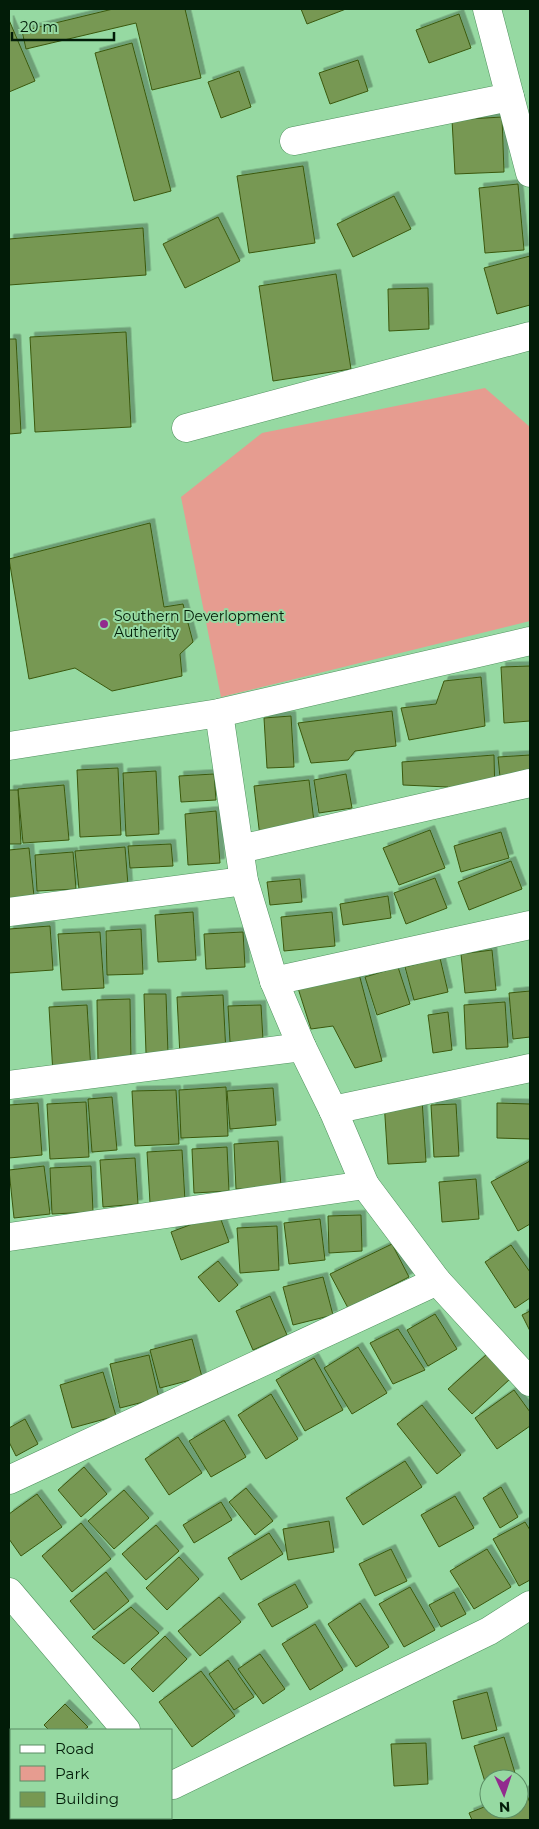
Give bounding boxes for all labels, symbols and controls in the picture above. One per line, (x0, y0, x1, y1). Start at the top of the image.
scale bar (12, 10, 115, 42)
text: 20 m (20, 17, 58, 36)
place label: Southern Deverlopment Autherity (114, 607, 285, 641)
marker: Southern Deverlopment Autherity (98, 618, 110, 630)
legend (10, 1729, 172, 1819)
text: Road (55, 1739, 94, 1758)
text: Park (55, 1764, 89, 1783)
north arrow (479, 1769, 529, 1819)
text: Building (55, 1789, 119, 1808)
text: N (499, 1798, 511, 1816)

